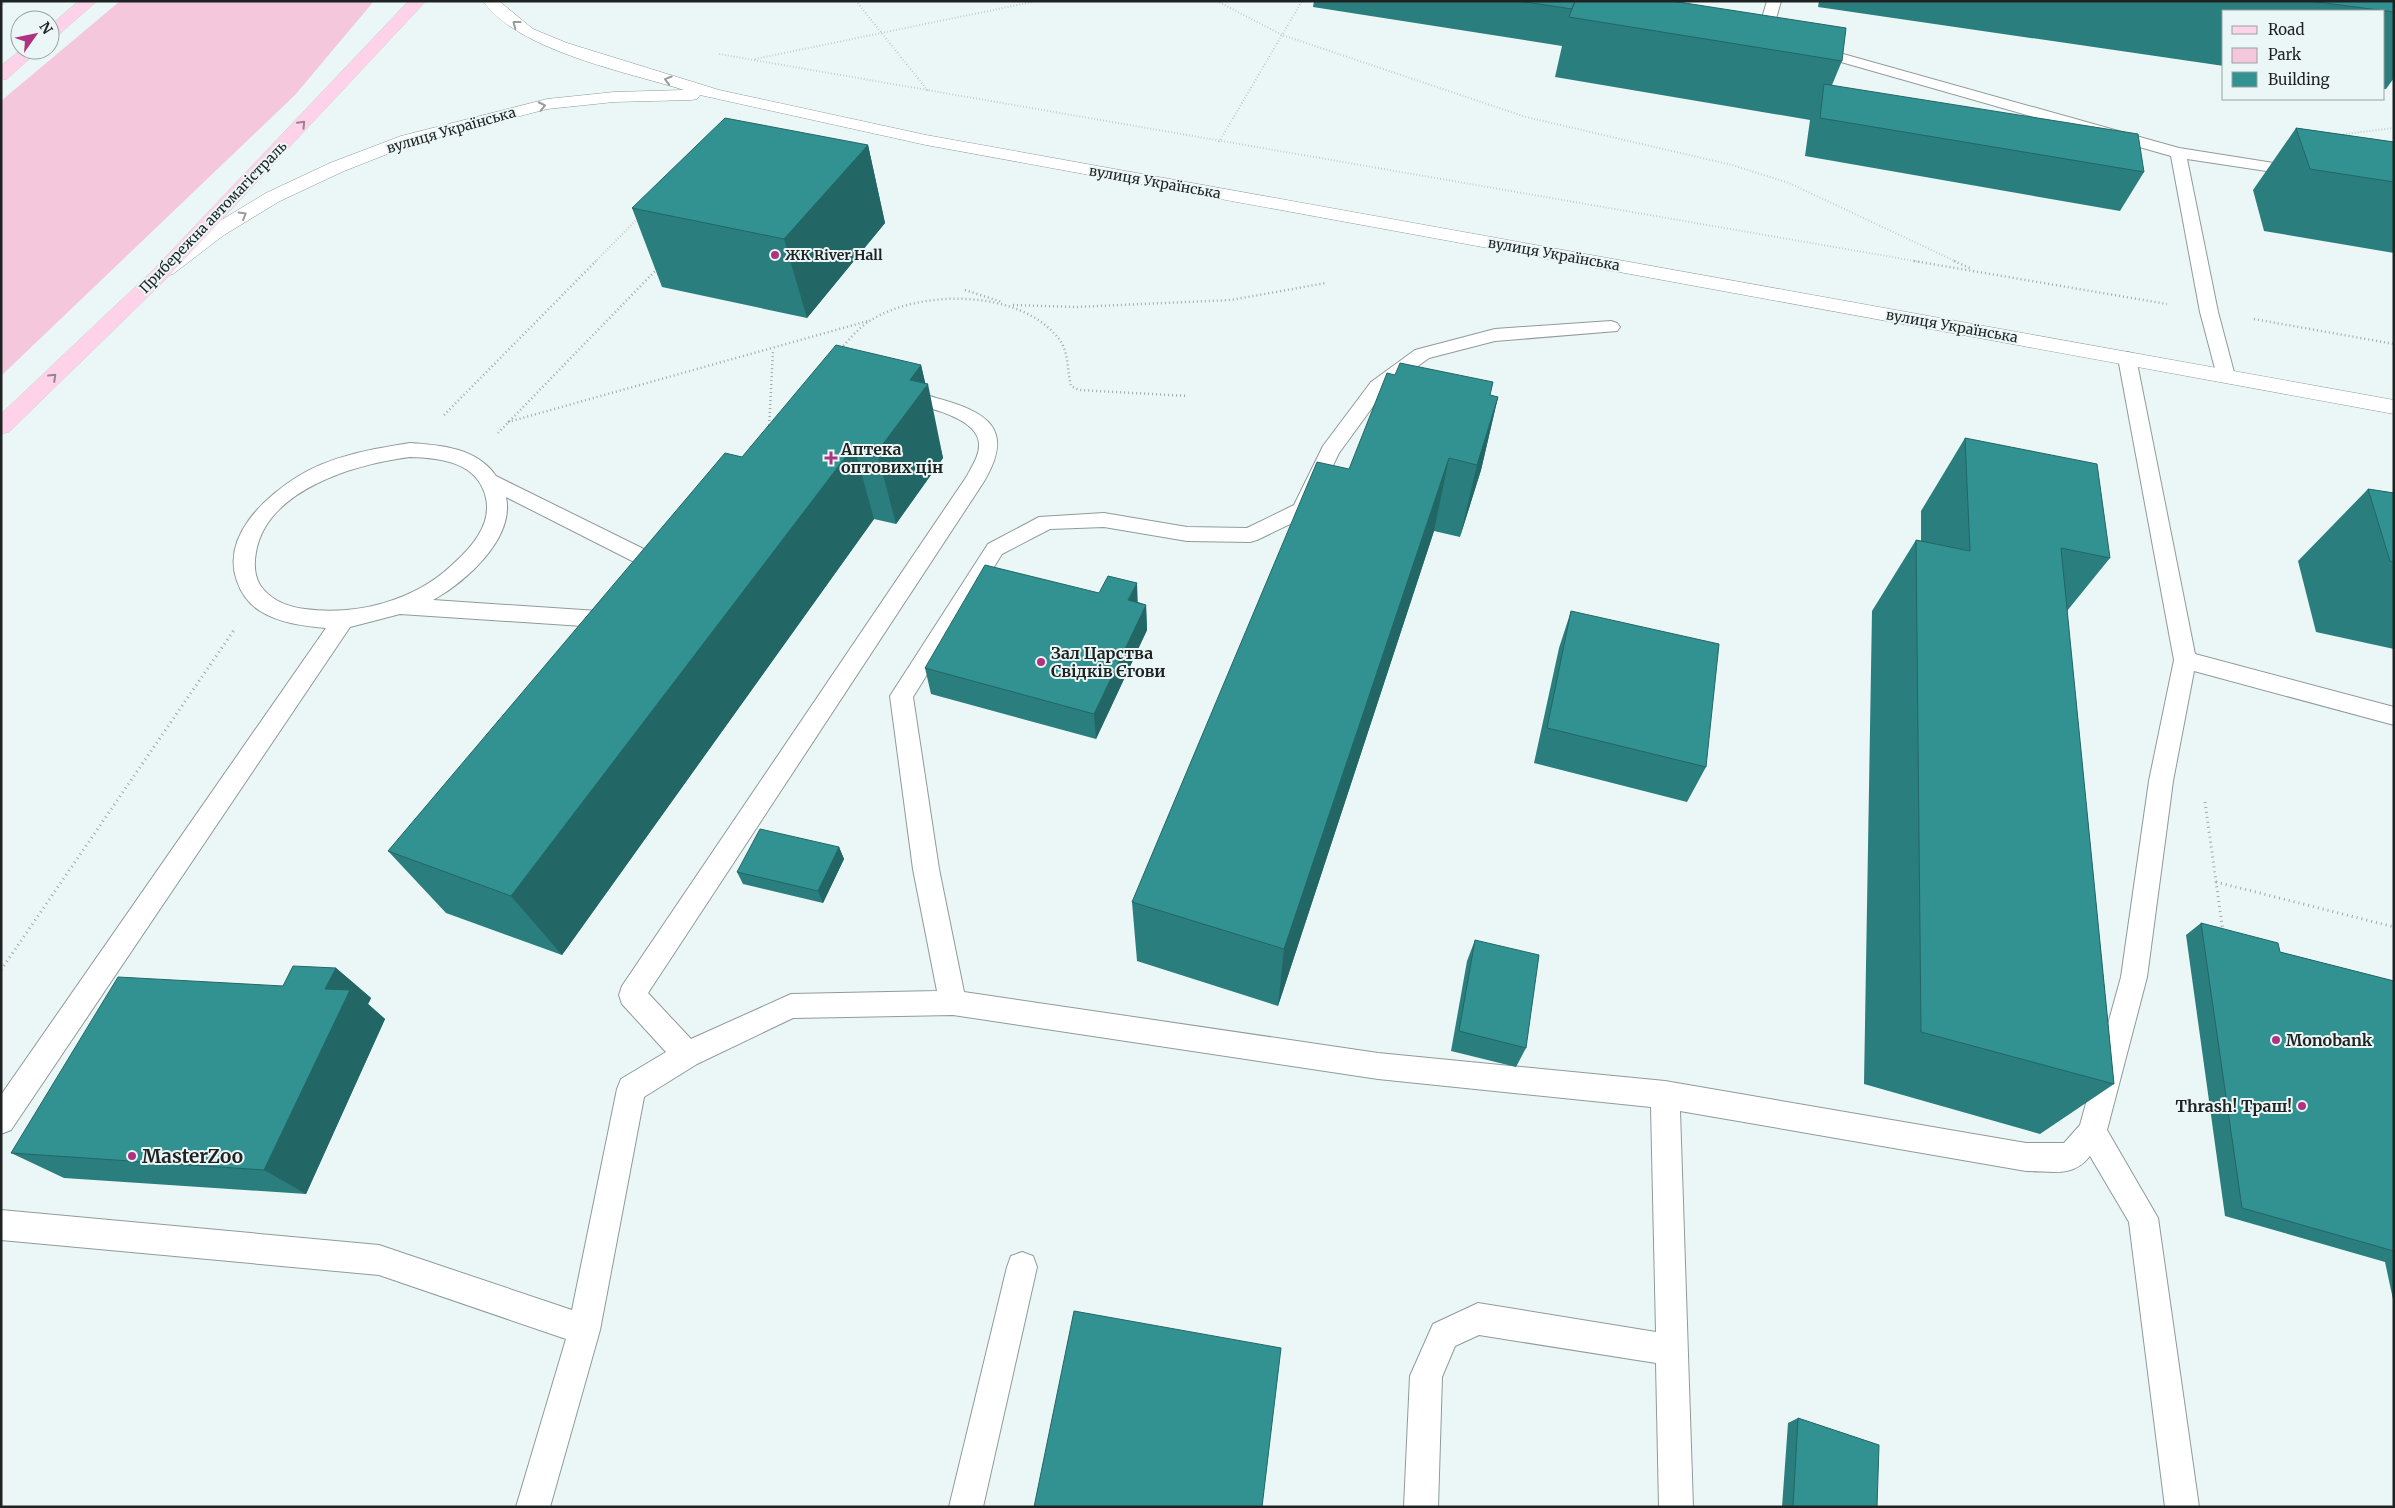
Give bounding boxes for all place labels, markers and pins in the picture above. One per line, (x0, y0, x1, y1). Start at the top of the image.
place label: ЖК River Hall (785, 246, 883, 264)
marker: ЖК River Hall (769, 249, 781, 261)
place label: Аптека оптових цін (840, 439, 943, 477)
marker: Аптека оптових цін (825, 452, 837, 464)
place label: Зал Царства Свідків Єгови (1051, 643, 1165, 681)
marker: Зал Царства Свідків Єгови (1035, 656, 1047, 668)
place label: Monobank (2286, 1030, 2373, 1050)
marker: Monobank (2270, 1034, 2282, 1046)
place label: Thrash! Траш! (2175, 1096, 2292, 1116)
marker: Thrash! Траш! (2296, 1100, 2308, 1112)
place label: MasterZoo (142, 1144, 243, 1168)
marker: MasterZoo (126, 1150, 138, 1162)

